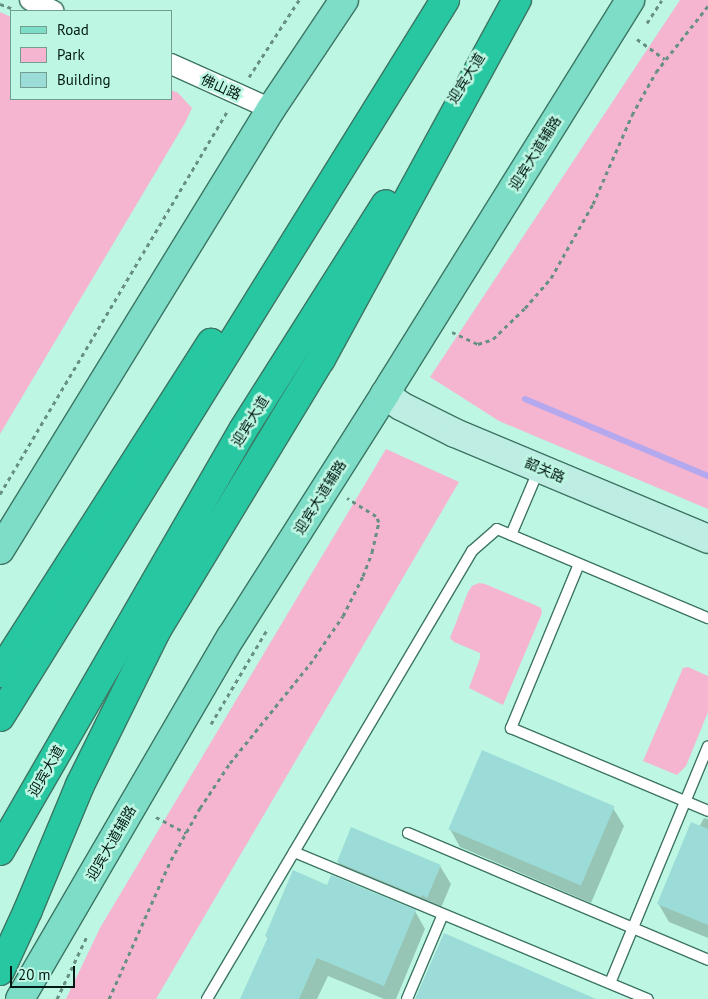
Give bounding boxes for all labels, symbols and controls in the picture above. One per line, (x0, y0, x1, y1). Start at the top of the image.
legend (10, 10, 172, 100)
text: Road (57, 20, 89, 39)
text: Park (57, 45, 85, 64)
street label: 迎宾大道 (444, 50, 488, 106)
text: Building (57, 70, 111, 89)
street label: 佛山路 (198, 71, 244, 103)
street label: 迎宾大道辅路 (506, 113, 564, 193)
street label: 迎宾大道 (228, 393, 272, 449)
street label: 韶关路 (522, 454, 568, 486)
street label: 迎宾大道辅路 (291, 457, 349, 537)
street label: 迎宾大道 (25, 743, 67, 799)
street label: 迎宾大道辅路 (83, 802, 139, 884)
scale bar (12, 956, 78, 988)
text: 20 m (18, 965, 51, 984)

